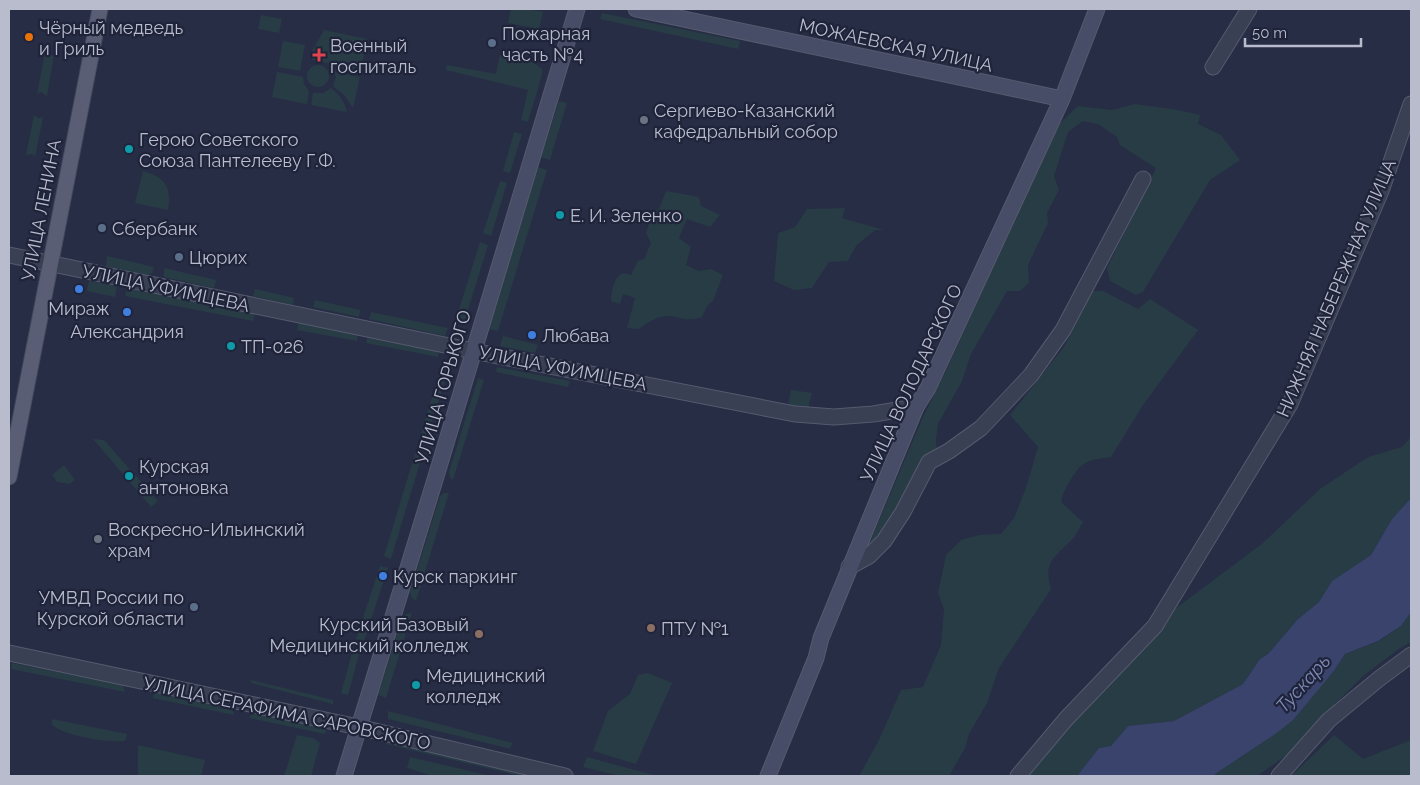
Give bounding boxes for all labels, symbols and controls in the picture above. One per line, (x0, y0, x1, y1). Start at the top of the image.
street label: МОЖАЕВСКАЯ УЛИЦА (797, 14, 995, 76)
scale bar (1245, 15, 1361, 47)
place label: Чёрный медведь и Гриль (39, 17, 184, 59)
place label: Пожарная часть №4 (502, 23, 590, 65)
text: 50 m (1252, 24, 1287, 42)
marker: Чёрный медведь и Гриль (23, 31, 35, 43)
place label: Военный госпиталь (330, 35, 416, 77)
marker: Пожарная часть №4 (486, 37, 498, 49)
marker: Военный госпиталь (312, 48, 326, 62)
place label: Сергиево-Казанский кафедральный собор (654, 100, 838, 142)
marker: Сергиево-Казанский кафедральный собор (638, 114, 650, 126)
place label: Герою Советского Союза Пантелееву Г.Ф. (139, 129, 336, 171)
street label: УЛИЦА ЛЕНИНА (17, 137, 65, 283)
marker: Герою Советского Союза Пантелееву Г.Ф. (123, 143, 135, 155)
street label: НИЖНЯЯ НАБЕРЕЖНАЯ УЛИЦА (1272, 156, 1400, 420)
place label: Е. И. Зеленко (570, 205, 682, 226)
marker: Е. И. Зеленко (554, 209, 566, 221)
place label: Сбербанк (112, 218, 198, 239)
marker: Сбербанк (96, 222, 108, 234)
place label: Цюрих (189, 247, 247, 268)
marker: Цюрих (173, 251, 185, 263)
street label: УЛИЦА УФИМЦЕВА (80, 260, 252, 316)
street label: УЛИЦА ВОЛОДАРСКОГО (856, 281, 966, 485)
marker: Мираж (73, 283, 85, 295)
place label: Мираж (48, 298, 110, 319)
marker: Александрия (121, 306, 133, 318)
street label: УЛИЦА ГОРЬКОГО (411, 308, 475, 466)
place label: Александрия (70, 321, 184, 342)
place label: Любава (542, 325, 609, 346)
marker: Любава (526, 329, 538, 341)
place label: ТП-026 (241, 336, 304, 357)
marker: ТП-026 (225, 340, 237, 352)
street label: УЛИЦА УФИМЦЕВА (477, 341, 649, 395)
place label: Курская антоновка (139, 456, 229, 498)
marker: Курская антоновка (123, 470, 135, 482)
place label: Воскресно-Ильинский храм (108, 519, 305, 561)
marker: Воскресно-Ильинский храм (92, 533, 104, 545)
place label: Курск паркинг (393, 566, 517, 587)
marker: Курск паркинг (377, 570, 389, 582)
place label: УМВД России по Курской области (37, 587, 184, 629)
marker: УМВД России по Курской области (188, 601, 200, 613)
place label: Курский Базовый Медицинский колледж (270, 614, 469, 656)
place label: ПТУ №1 (661, 618, 729, 639)
marker: ПТУ №1 (645, 622, 657, 634)
marker: Курский Базовый Медицинский колледж (473, 628, 485, 640)
water label: Тускарь (1271, 649, 1335, 717)
place label: Медицинский колледж (426, 665, 546, 707)
street label: УЛИЦА СЕРАФИМА САРОВСКОГО (141, 672, 433, 754)
marker: Медицинский колледж (410, 679, 422, 691)

